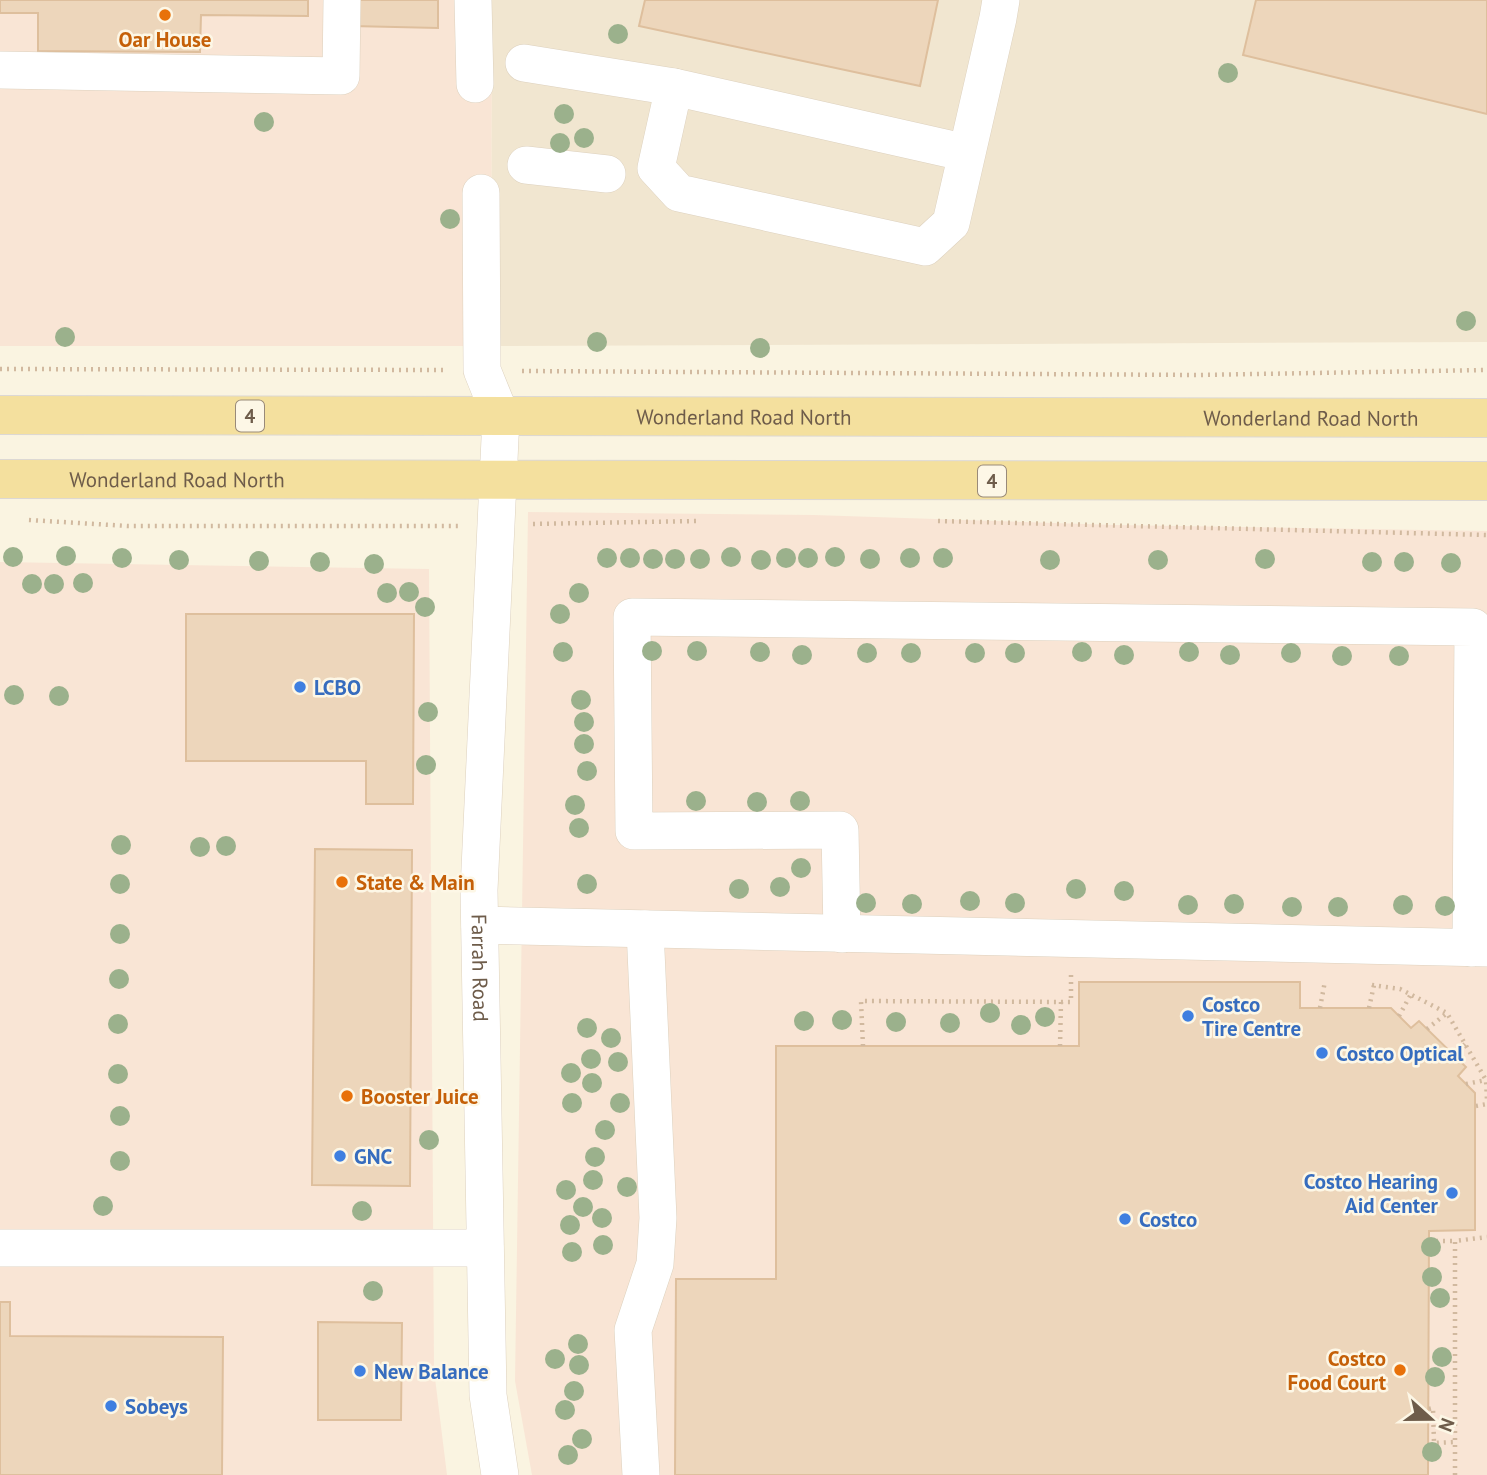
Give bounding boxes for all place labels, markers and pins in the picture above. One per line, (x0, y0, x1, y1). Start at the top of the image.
marker: Oar House (157, 7, 173, 23)
place label: Oar House (119, 26, 211, 53)
place label: LCBO (314, 674, 361, 701)
marker: LCBO (292, 679, 308, 695)
place label: State & Main (356, 869, 475, 896)
marker: State & Main (334, 874, 350, 890)
place label: Costco Tire Centre (1202, 991, 1301, 1042)
marker: Costco Tire Centre (1180, 1008, 1196, 1024)
place label: Costco Optical (1336, 1040, 1464, 1067)
marker: Costco Optical (1314, 1045, 1330, 1061)
place label: Booster Juice (361, 1083, 479, 1110)
marker: Booster Juice (339, 1088, 355, 1104)
place label: GNC (354, 1143, 393, 1170)
marker: GNC (332, 1148, 348, 1164)
place label: Costco Hearing Aid Center (1304, 1168, 1439, 1219)
marker: Costco Hearing Aid Center (1444, 1185, 1460, 1201)
place label: Costco (1139, 1206, 1197, 1233)
marker: Costco (1117, 1211, 1133, 1227)
place label: Costco Food Court (1288, 1345, 1387, 1396)
place label: New Balance (374, 1358, 489, 1385)
marker: Costco Food Court (1392, 1362, 1408, 1378)
marker: New Balance (352, 1363, 368, 1379)
place label: Sobeys (125, 1393, 188, 1420)
marker: Sobeys (103, 1398, 119, 1414)

